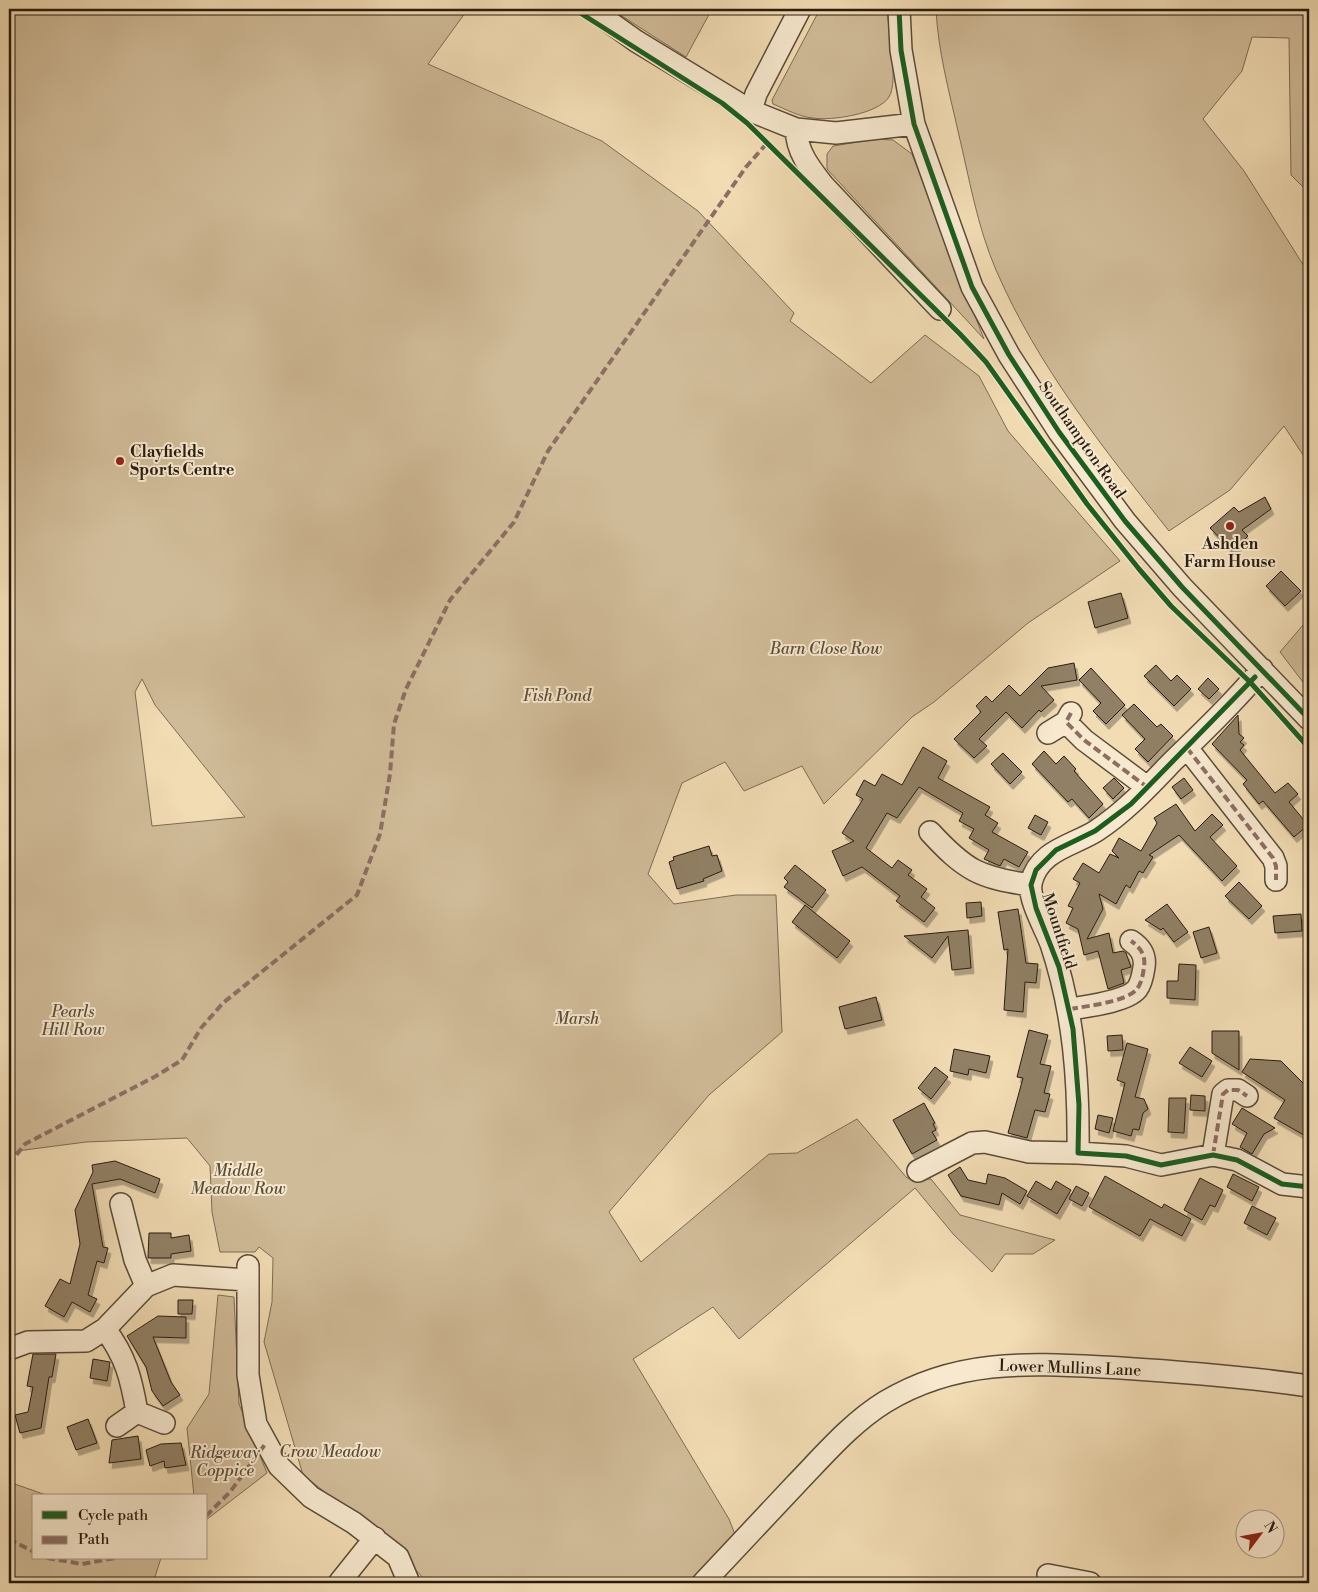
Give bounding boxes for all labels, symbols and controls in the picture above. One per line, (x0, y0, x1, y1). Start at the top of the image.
street label: Southampton Road (1034, 378, 1130, 502)
place label: Clayfields Sports Centre (130, 442, 235, 480)
marker: Clayfields Sports Centre (114, 455, 126, 467)
marker: Ashden Farm House (1224, 520, 1236, 532)
place label: Ashden Farm House (1184, 534, 1276, 572)
park label: Barn Close Row (769, 639, 882, 659)
park label: Fish Pond (523, 686, 592, 706)
street label: Mountfield (1037, 890, 1081, 972)
park label: Pearls Hill Row (40, 1002, 105, 1040)
park label: Marsh (555, 1009, 599, 1029)
park label: Middle Meadow Row (190, 1161, 286, 1199)
street label: Lower Mullins Lane (998, 1356, 1142, 1380)
park label: Crow Meadow (279, 1442, 381, 1462)
park label: Ridgeway Coppice (189, 1443, 261, 1481)
legend (32, 1494, 208, 1560)
text: Cycle path (78, 1506, 148, 1525)
north arrow (1236, 1510, 1286, 1560)
text: N (1260, 1518, 1281, 1537)
text: Path (78, 1530, 110, 1549)

